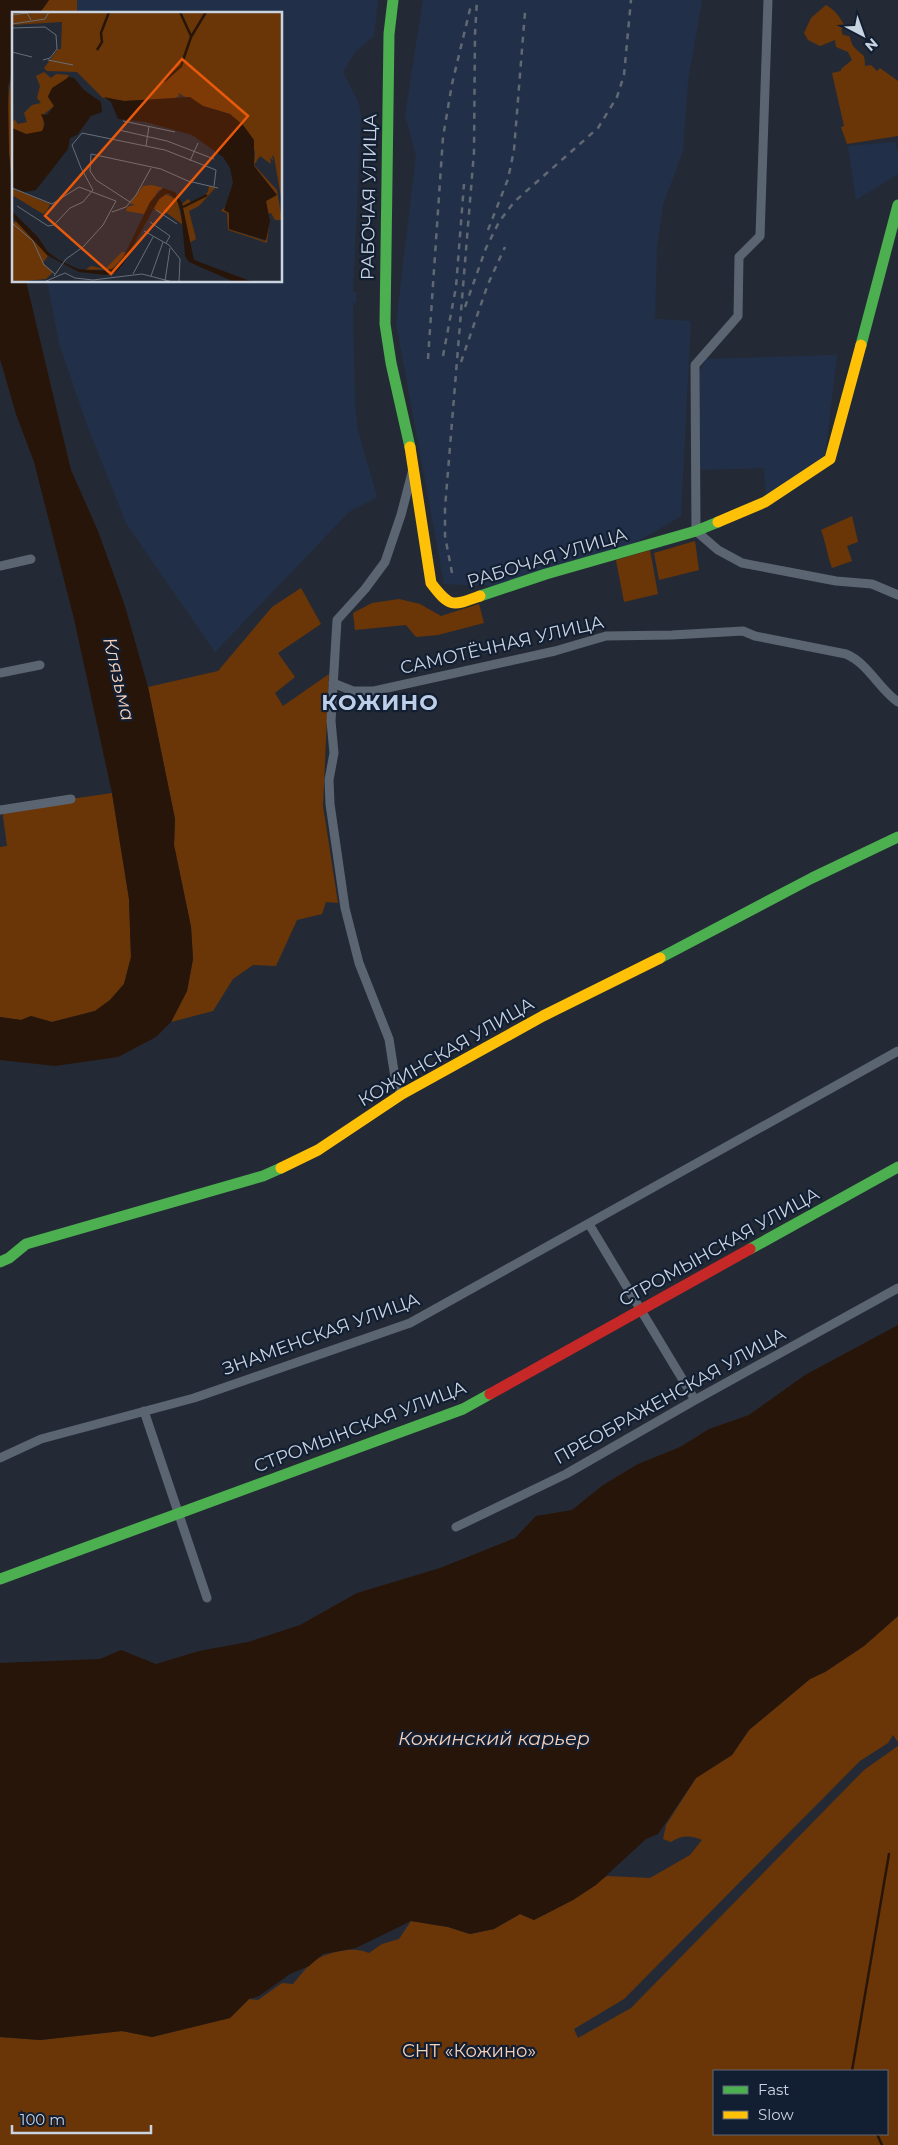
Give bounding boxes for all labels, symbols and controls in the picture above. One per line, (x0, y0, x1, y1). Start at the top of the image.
north arrow (838, 10, 888, 60)
inset map (12, 12, 282, 282)
text: N (861, 34, 882, 55)
street label: РАБОЧАЯ УЛИЦА (357, 113, 381, 280)
street label: РАБОЧАЯ УЛИЦА (464, 523, 630, 593)
street label: САМОТЁЧНАЯ УЛИЦА (398, 611, 607, 679)
water label: Клязьма (98, 635, 140, 723)
district label: КОЖИНО (321, 689, 439, 716)
street label: КОЖИНСКАЯ УЛИЦА (354, 992, 538, 1111)
street label: СТРОМЫНСКАЯ УЛИЦА (615, 1182, 824, 1311)
street label: ЗНАМЕНСКАЯ УЛИЦА (219, 1288, 423, 1380)
street label: ПРЕОБРАЖЕНСКАЯ УЛИЦА (550, 1323, 790, 1469)
street label: СТРОМЫНСКАЯ УЛИЦА (251, 1376, 470, 1478)
water label: Кожинский карьер (398, 1727, 590, 1750)
park label: СНТ «Кожино» (402, 2040, 536, 2062)
legend (713, 2070, 888, 2135)
text: Fast (758, 2080, 789, 2099)
scale bar (12, 2102, 151, 2134)
text: Slow (758, 2105, 794, 2124)
text: 100 m (20, 2110, 65, 2129)

